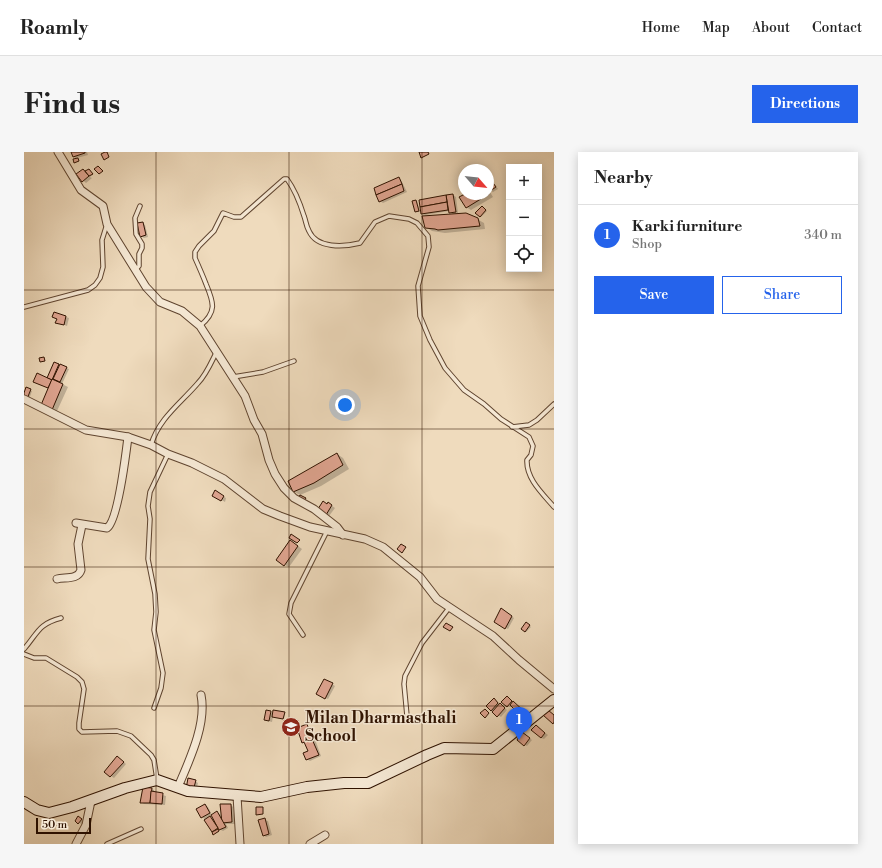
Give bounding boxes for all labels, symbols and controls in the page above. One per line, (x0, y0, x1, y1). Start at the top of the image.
text: Roamly (20, 16, 88, 40)
text: Home (642, 19, 680, 37)
text: Map (702, 19, 730, 37)
text: About (752, 19, 790, 37)
text: Contact (812, 19, 862, 37)
button: Directions (752, 85, 858, 123)
text: Find us (24, 87, 120, 122)
north arrow (458, 164, 494, 200)
map controls (506, 164, 542, 272)
button: + (506, 164, 542, 200)
text: Nearby (594, 167, 653, 189)
button: − (506, 200, 542, 236)
text: Karki furniture (632, 217, 742, 236)
text: 1 (604, 227, 610, 243)
text: 340 m (804, 227, 842, 243)
button: locate (506, 236, 542, 272)
text: Shop (632, 236, 662, 252)
button: Save (594, 276, 714, 314)
button: Share (722, 276, 842, 314)
your location (335, 395, 355, 415)
pin: 1 (506, 707, 532, 740)
place label: Milan Dharmasthali School (305, 708, 456, 746)
school or university icon: Milan Dharmasthali School (280, 716, 302, 738)
scale bar (36, 816, 91, 835)
text: 50 m (42, 818, 67, 832)

